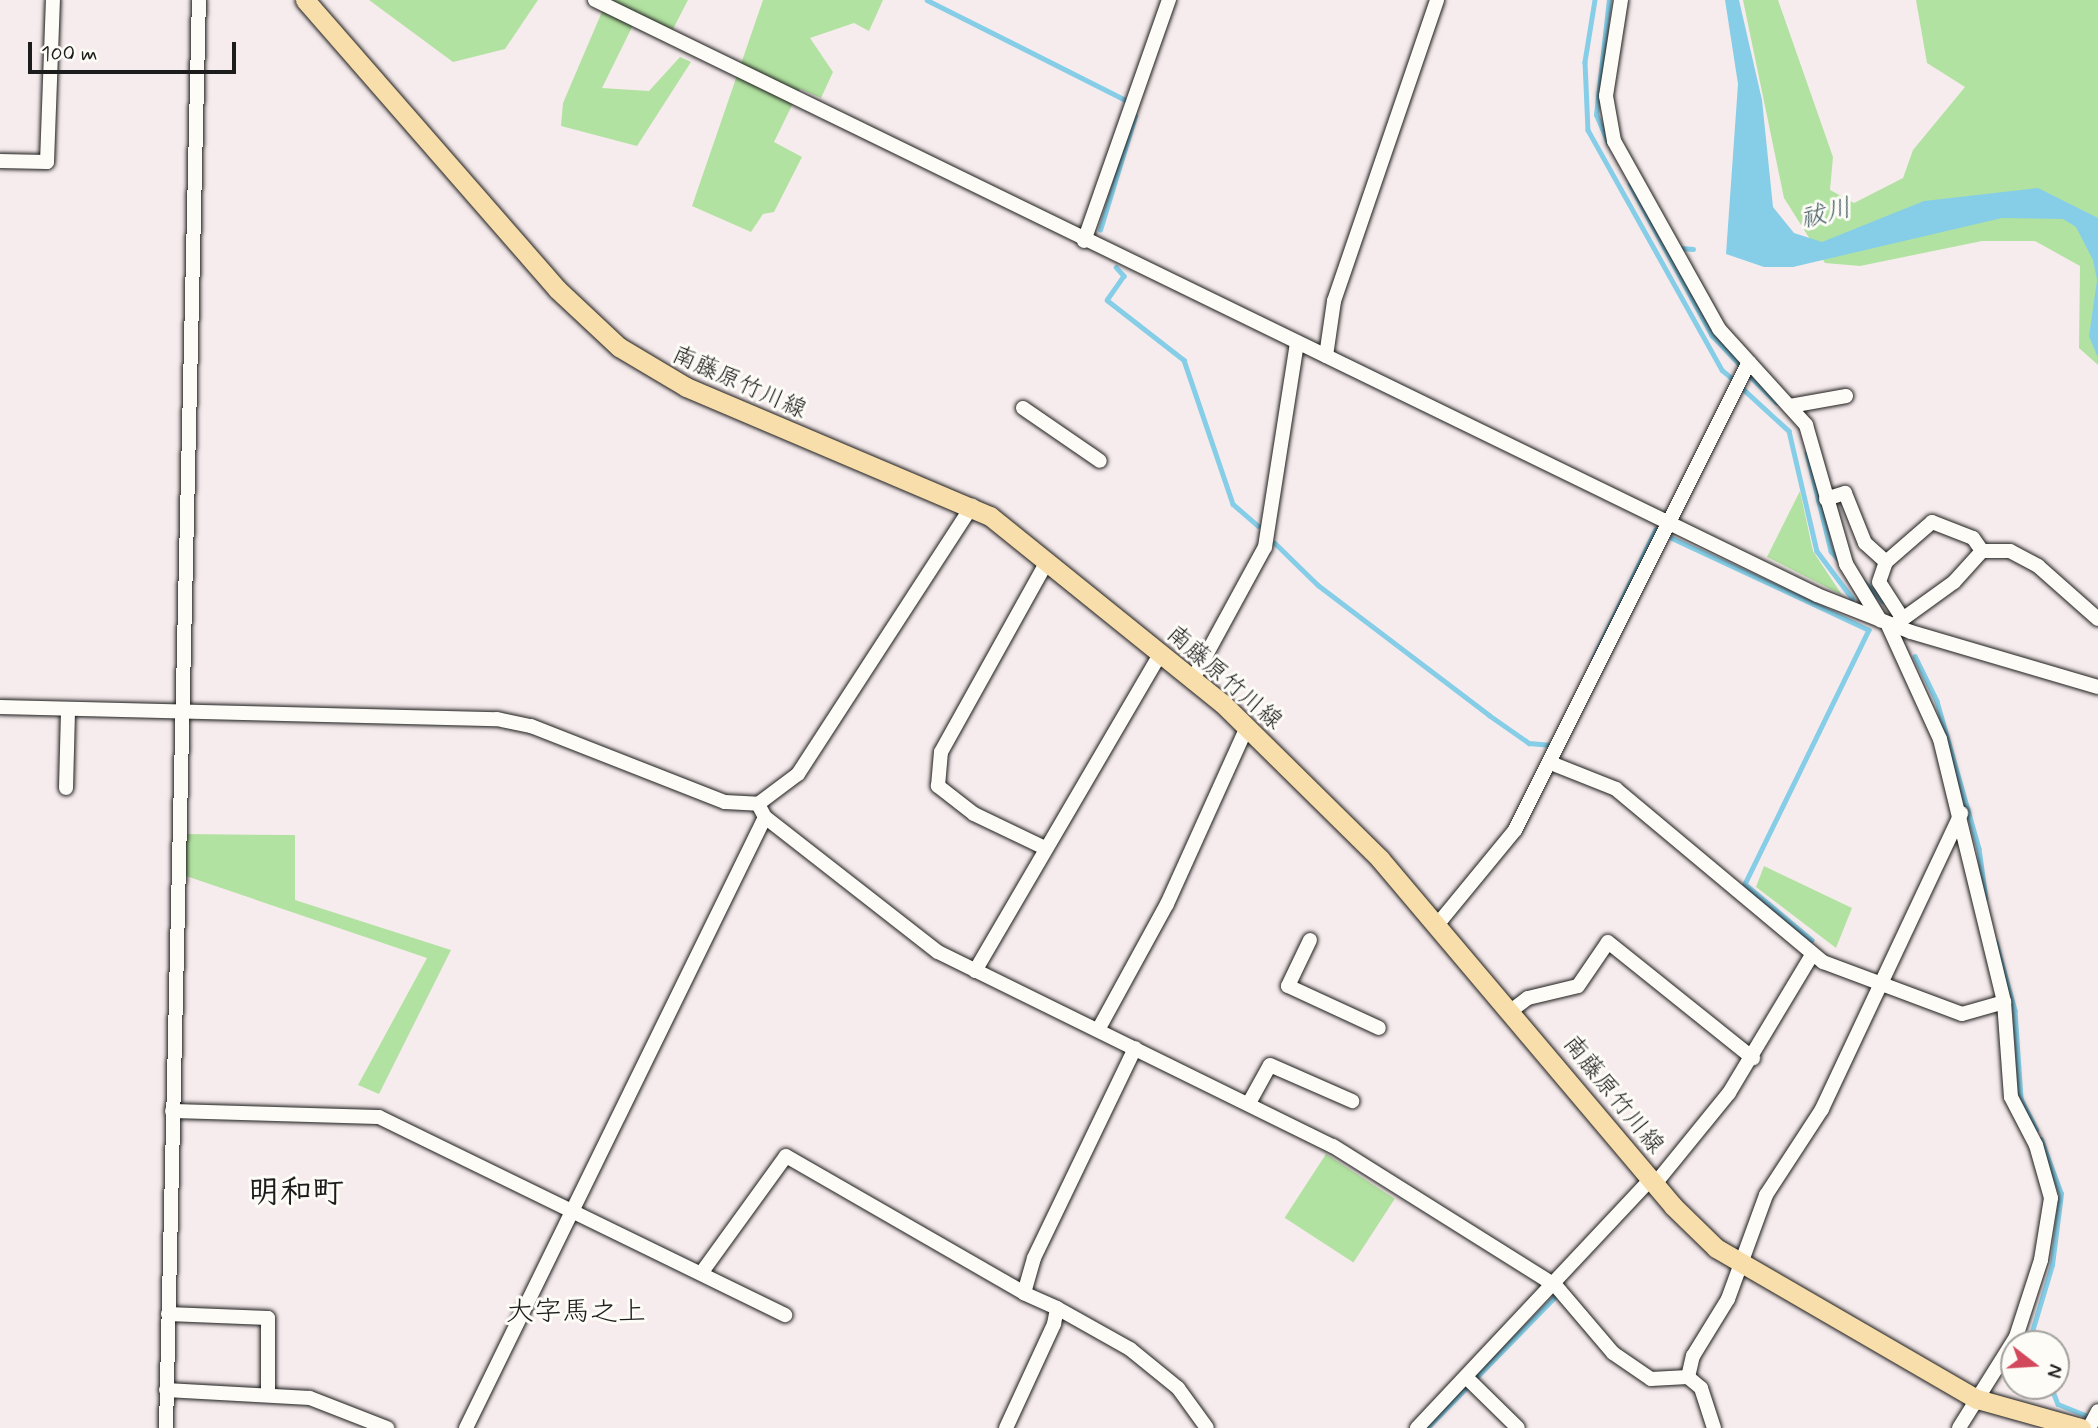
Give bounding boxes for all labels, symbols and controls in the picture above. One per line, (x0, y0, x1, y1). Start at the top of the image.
scale bar (32, 28, 240, 72)
text: 100 m (41, 40, 97, 68)
water label: 祓川 (1797, 194, 1855, 236)
street label: 南藤原竹川線 (667, 341, 811, 425)
street label: 南藤原竹川線 (1160, 620, 1288, 736)
street label: 南藤原竹川線 (1556, 1030, 1670, 1160)
district label: 明和町 (248, 1174, 344, 1212)
district label: 大字馬之上 (506, 1296, 646, 1330)
north arrow (2000, 1330, 2070, 1400)
text: N (2040, 1361, 2067, 1380)

